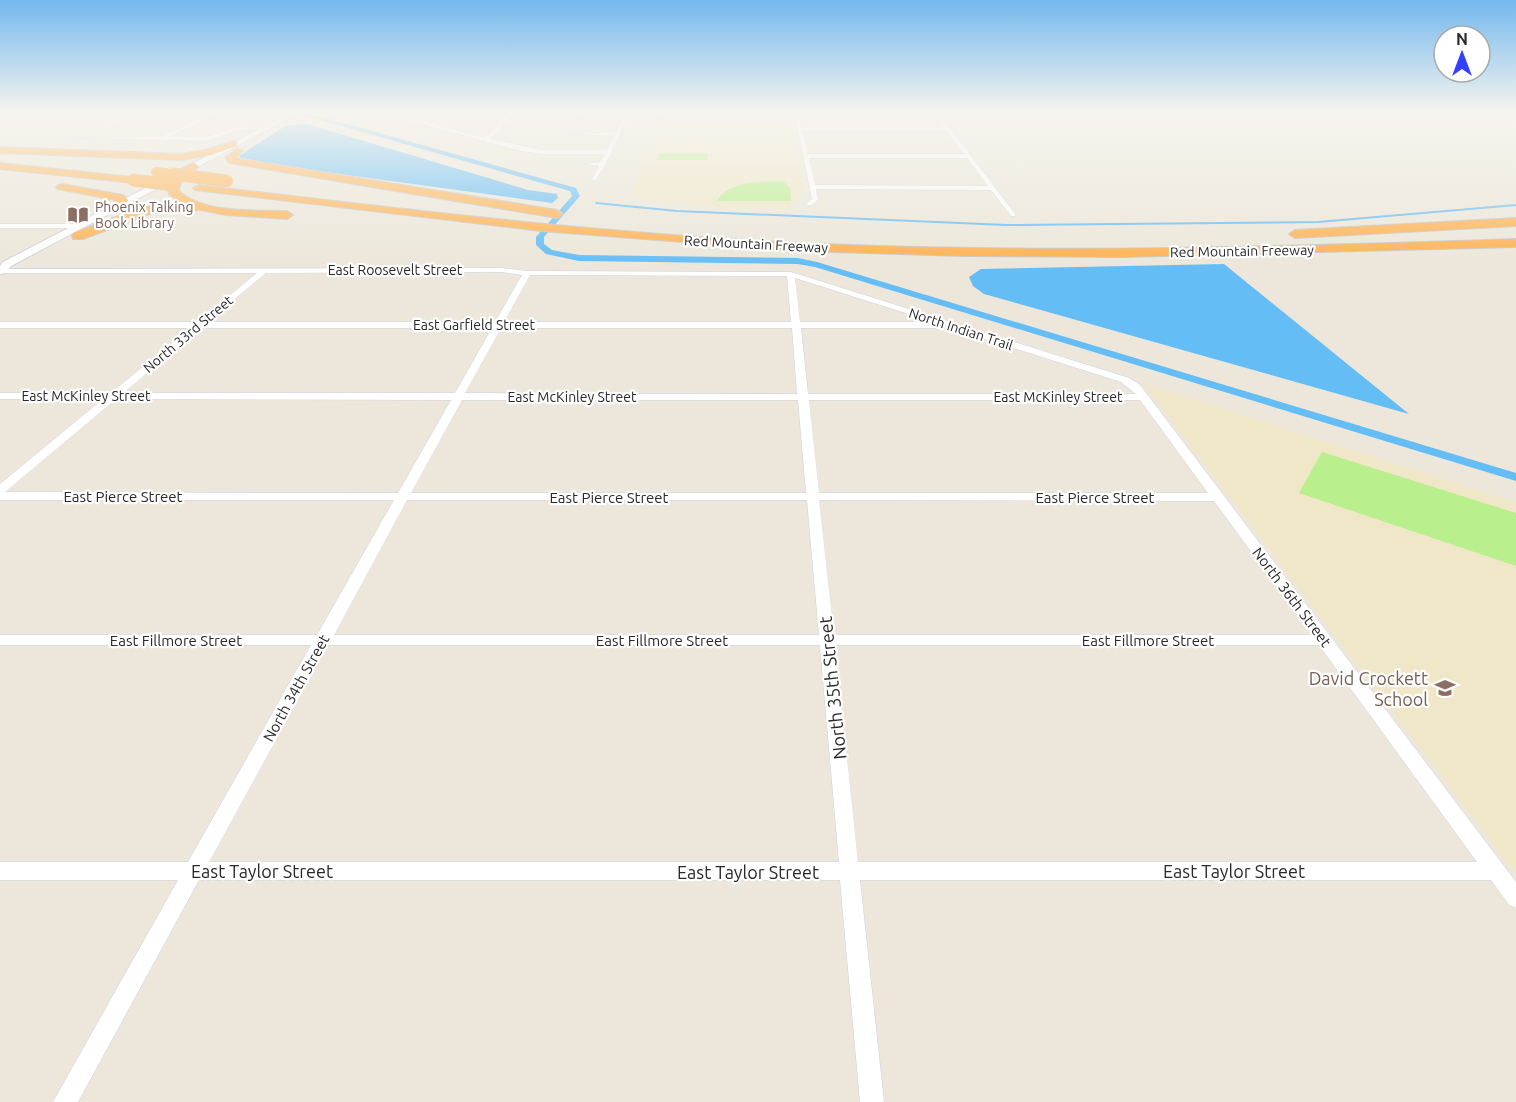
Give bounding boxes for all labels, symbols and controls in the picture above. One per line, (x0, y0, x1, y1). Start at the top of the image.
north arrow (1432, 24, 1492, 84)
text: N (1456, 30, 1468, 48)
place label: Phoenix Talking Book Library (95, 199, 194, 231)
library icon: Phoenix Talking Book Library (66, 203, 90, 227)
street label: Red Mountain Freeway (684, 232, 829, 256)
street label: Red Mountain Freeway (1170, 242, 1314, 260)
street label: East Roosevelt Street (328, 262, 463, 278)
street label: North 33rd Street (140, 292, 236, 376)
street label: North Indian Trail (907, 305, 1015, 353)
street label: East Garfield Street (413, 317, 536, 333)
street label: East McKinley Street (21, 388, 151, 404)
street label: East McKinley Street (507, 389, 637, 405)
street label: East McKinley Street (993, 389, 1123, 405)
street label: East Pierce Street (63, 488, 183, 505)
street label: East Pierce Street (549, 489, 669, 506)
street label: East Pierce Street (1035, 489, 1155, 506)
street label: North 36th Street (1249, 544, 1335, 650)
street label: North 35th Street (815, 615, 849, 761)
street label: North 34th Street (260, 631, 333, 744)
street label: East Fillmore Street (110, 632, 242, 649)
street label: East Fillmore Street (596, 632, 728, 649)
street label: East Fillmore Street (1082, 632, 1214, 649)
place label: David Crockett School (1309, 668, 1428, 709)
school or university icon: David Crockett School (1433, 676, 1457, 700)
street label: East Taylor Street (191, 861, 333, 881)
street label: East Taylor Street (1163, 861, 1305, 881)
street label: East Taylor Street (677, 862, 819, 882)

